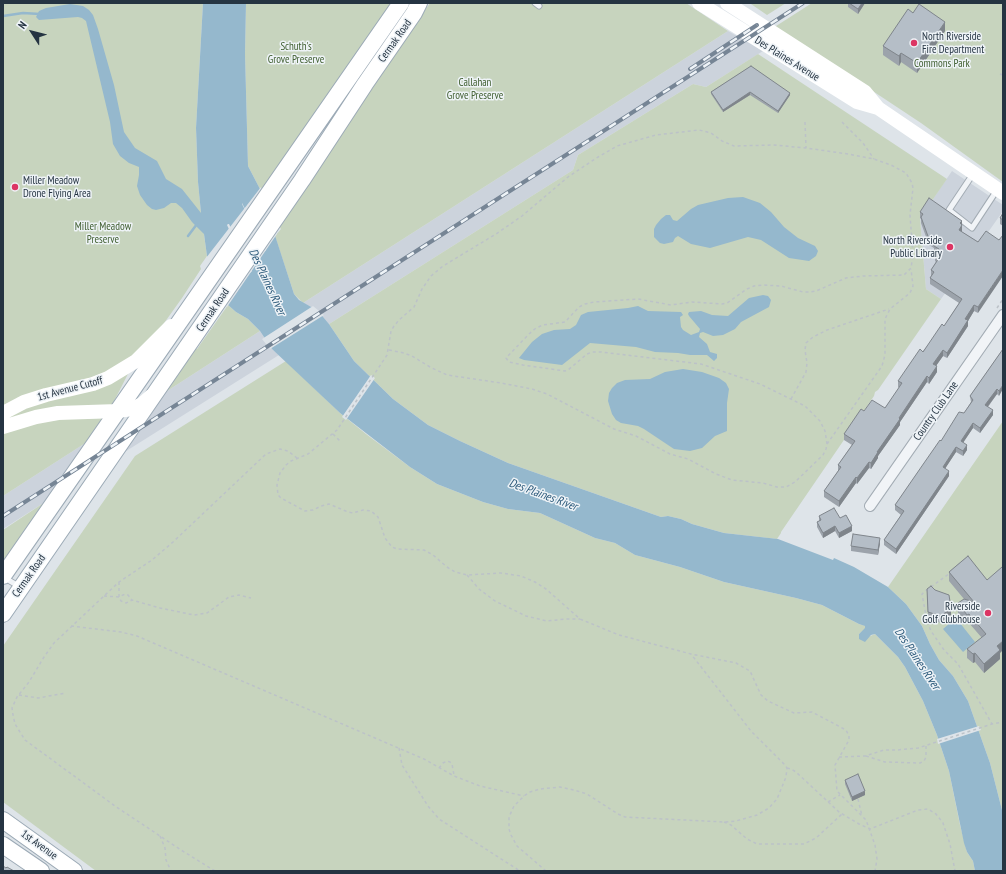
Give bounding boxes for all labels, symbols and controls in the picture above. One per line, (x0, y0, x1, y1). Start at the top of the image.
north arrow (12, 12, 52, 52)
street label: Cermak Road (375, 17, 415, 65)
text: N (15, 18, 30, 31)
place label: North Riverside Fire Department (922, 30, 984, 56)
street label: Des Plaines Avenue (752, 34, 822, 84)
marker: North Riverside Fire Department (909, 38, 919, 48)
park label: Schuth's Grove Preserve (268, 40, 324, 66)
park label: Commons Park (914, 57, 970, 71)
park label: Callahan Grove Preserve (447, 76, 503, 102)
place label: Miller Meadow Drone Flying Area (23, 174, 91, 200)
marker: Miller Meadow Drone Flying Area (10, 182, 20, 192)
park label: Miller Meadow Preserve (75, 220, 131, 246)
place label: North Riverside Public Library (883, 234, 942, 260)
marker: North Riverside Public Library (945, 242, 955, 252)
water label: Des Plaines River (245, 247, 289, 317)
street label: Cermak Road (194, 286, 232, 334)
street label: 1st Avenue Cutoff (36, 374, 104, 404)
street label: Country Club Lane (911, 379, 961, 443)
water label: Des Plaines River (507, 476, 579, 514)
street label: Cermak Road (9, 552, 49, 600)
place label: Riverside Golf Clubhouse (922, 600, 980, 626)
marker: Riverside Golf Clubhouse (983, 608, 993, 618)
water label: Des Plaines River (891, 625, 943, 693)
street label: 1st Avenue (18, 827, 60, 863)

